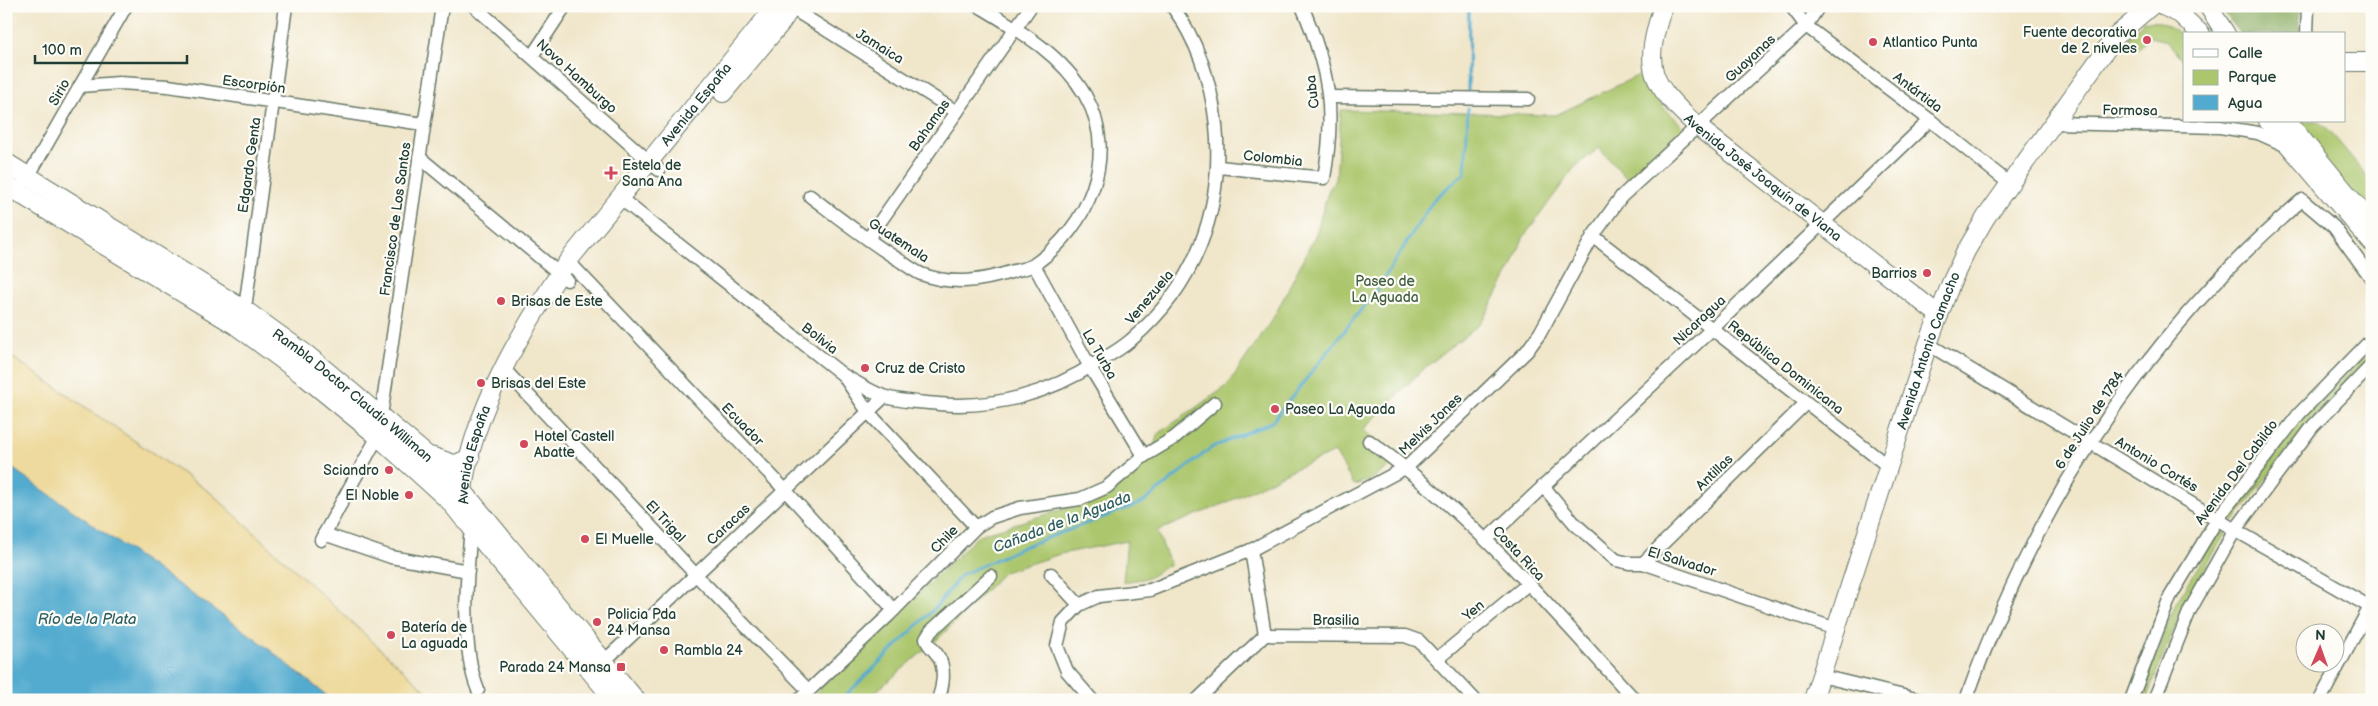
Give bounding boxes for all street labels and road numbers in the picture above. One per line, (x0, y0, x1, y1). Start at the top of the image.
street label: Jamaica (853, 25, 907, 68)
street label: Guayanas (1722, 31, 1779, 86)
street label: Novo Hamburgo (533, 36, 621, 117)
street label: Avenida España (657, 60, 735, 149)
street label: Antártida (1890, 68, 1946, 116)
street label: Escorpión (221, 72, 287, 97)
street label: Cuba (1302, 74, 1323, 110)
street label: Sirio (45, 76, 74, 109)
street label: Bahamas (905, 96, 954, 155)
street label: Formosa (2102, 102, 2158, 119)
street label: Avenida José Joaquín de Viana (1680, 110, 1845, 245)
street label: Edgardo Genta (234, 116, 265, 214)
street label: Francisco de Los Santos (376, 141, 415, 297)
street label: Colombia (1242, 147, 1304, 170)
street label: Guatemala (865, 215, 932, 266)
street label: Venezuela (1122, 267, 1177, 328)
street label: Avenida Antonio Camacho (1893, 269, 1964, 431)
street label: Nicaragua (1670, 292, 1729, 349)
street label: República Dominicana (1724, 317, 1847, 418)
street label: Bolivia (798, 319, 841, 358)
street label: Rambla Doctor Claudio Williman (269, 325, 436, 466)
street label: La Turba (1078, 326, 1121, 382)
street label: 6 de Julio de 1784 (2051, 367, 2128, 473)
street label: Melvis Jones (1395, 390, 1466, 459)
street label: Ecuador (718, 399, 768, 450)
street label: Avenida España (455, 403, 494, 505)
street label: Avenida Del Cabildo (2191, 416, 2281, 528)
street label: Antonio Cortés (2112, 433, 2201, 496)
street label: Antillas (1692, 451, 1736, 494)
street label: El Trigal (642, 497, 689, 546)
street label: Caracas (703, 500, 754, 549)
street label: Chile (927, 522, 962, 557)
street label: Costa Rica (1489, 522, 1548, 584)
street label: El Salvador (1645, 543, 1719, 580)
street label: Yen (1458, 596, 1488, 625)
street label: Brasilia (1313, 612, 1359, 629)

